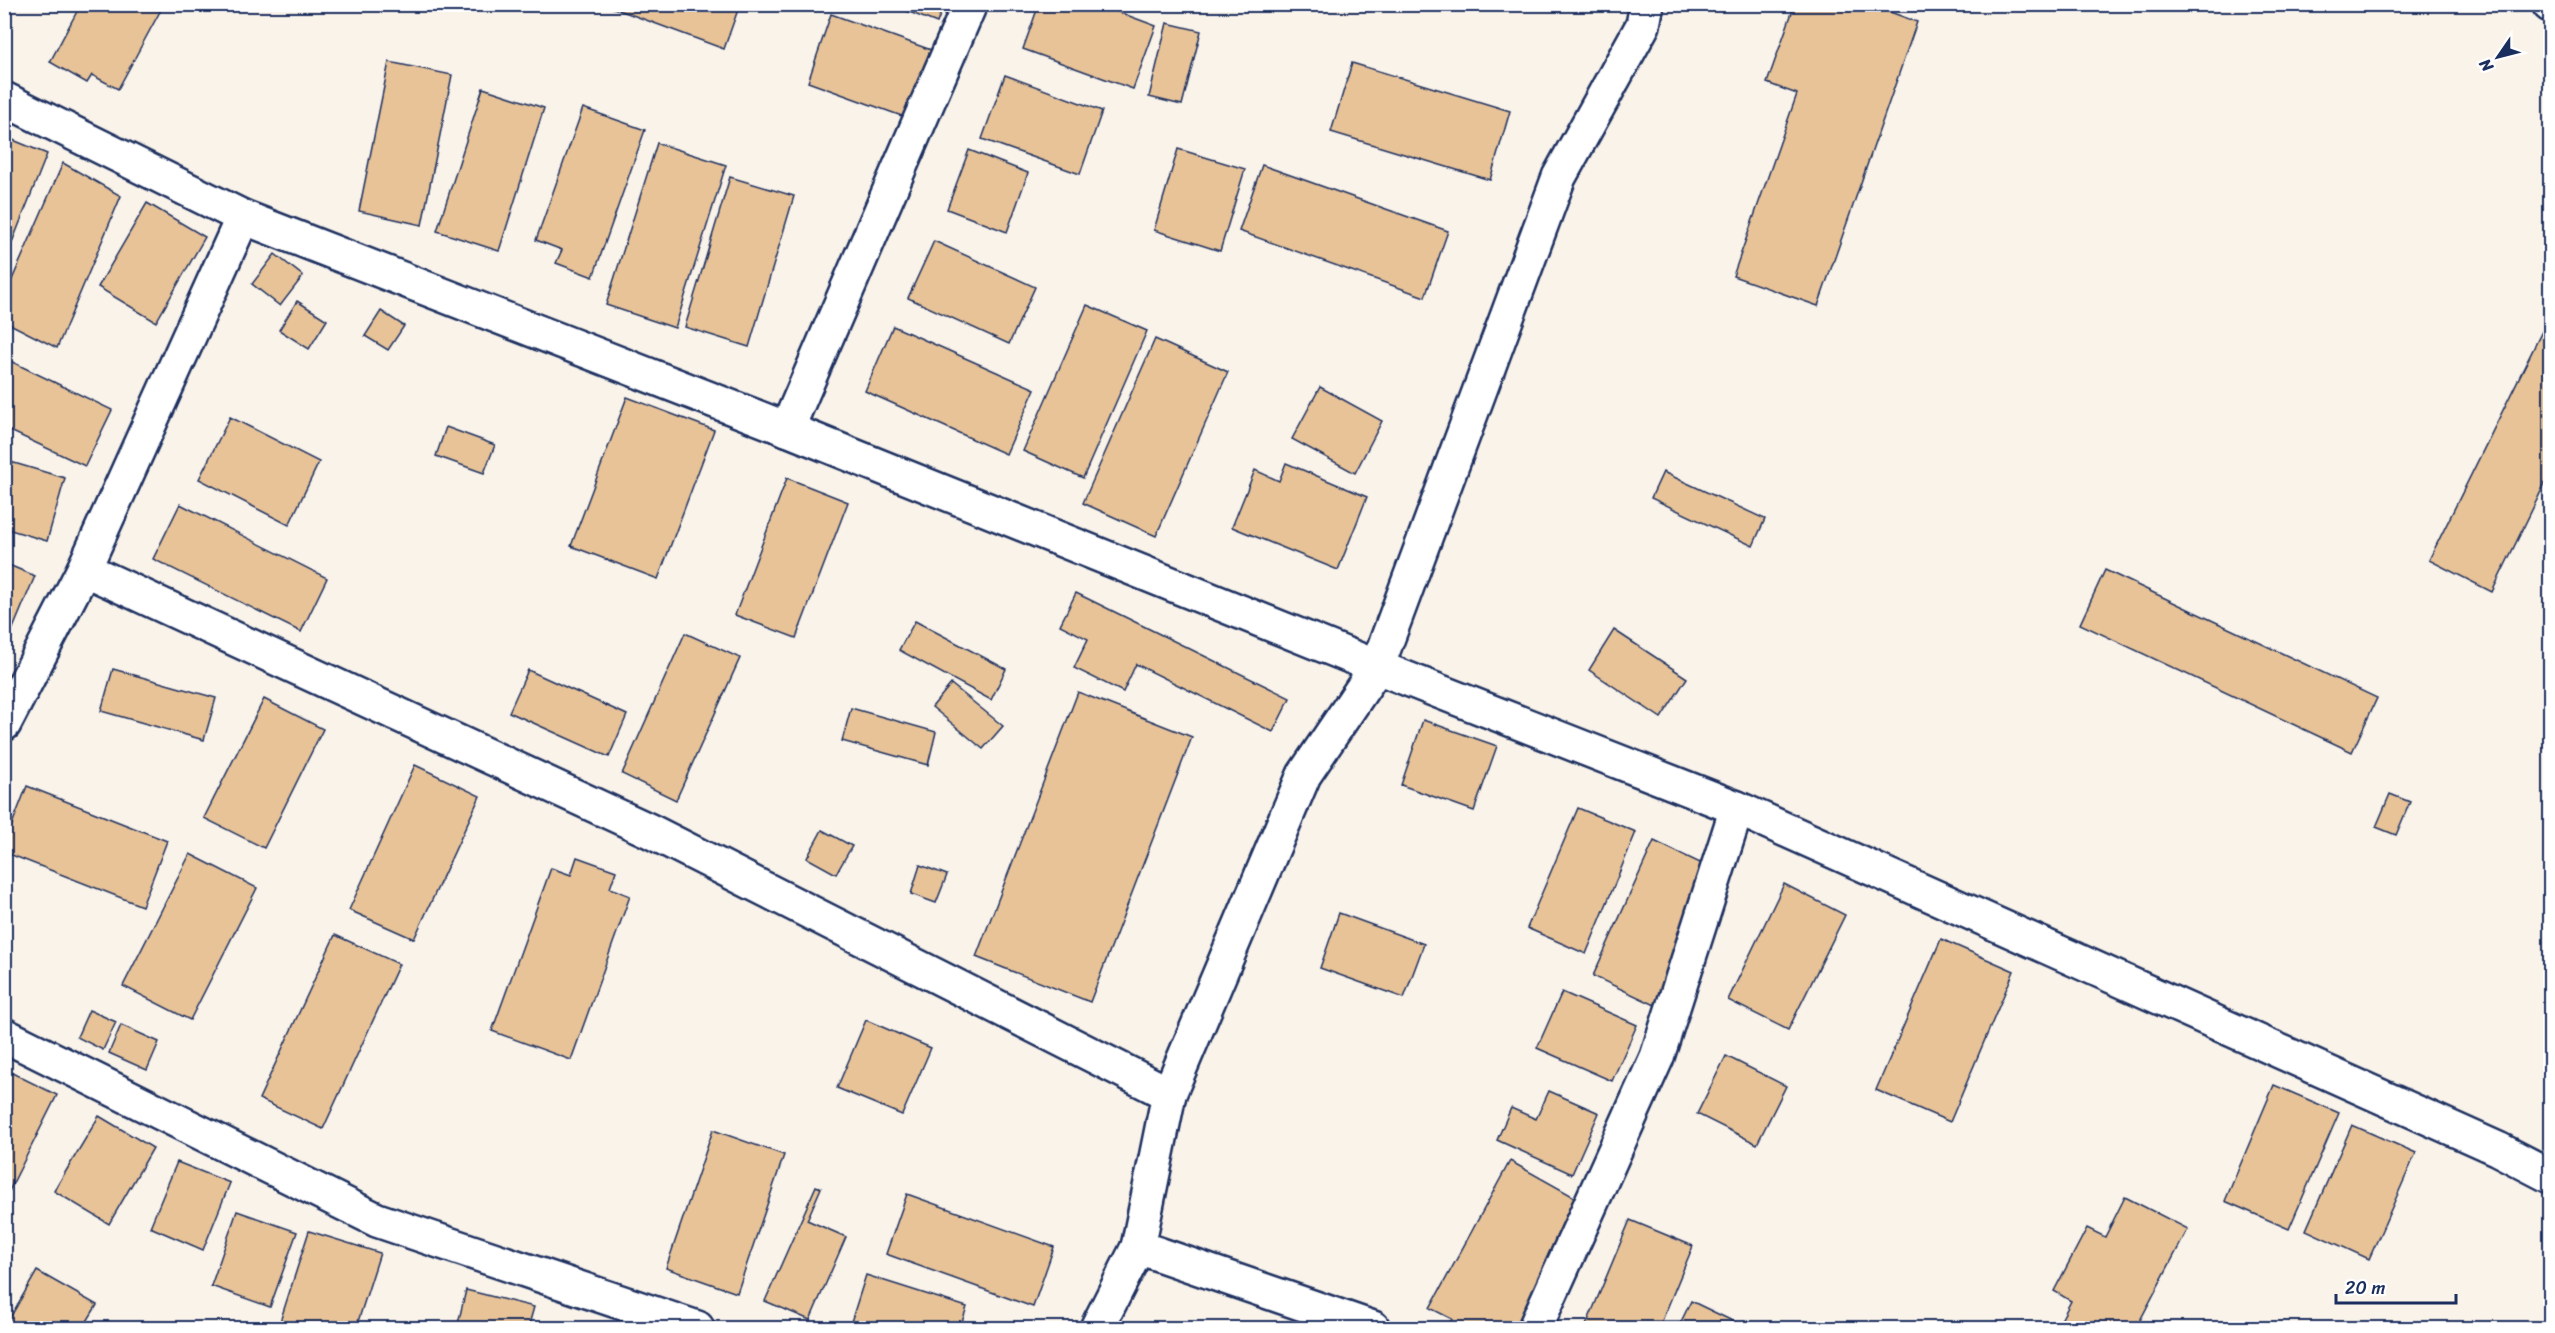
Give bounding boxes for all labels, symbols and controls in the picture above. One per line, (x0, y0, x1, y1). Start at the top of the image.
north arrow (2468, 27, 2528, 87)
text: N (2471, 52, 2502, 79)
scale bar (2336, 1267, 2456, 1305)
text: 20 m (2345, 1272, 2385, 1304)

